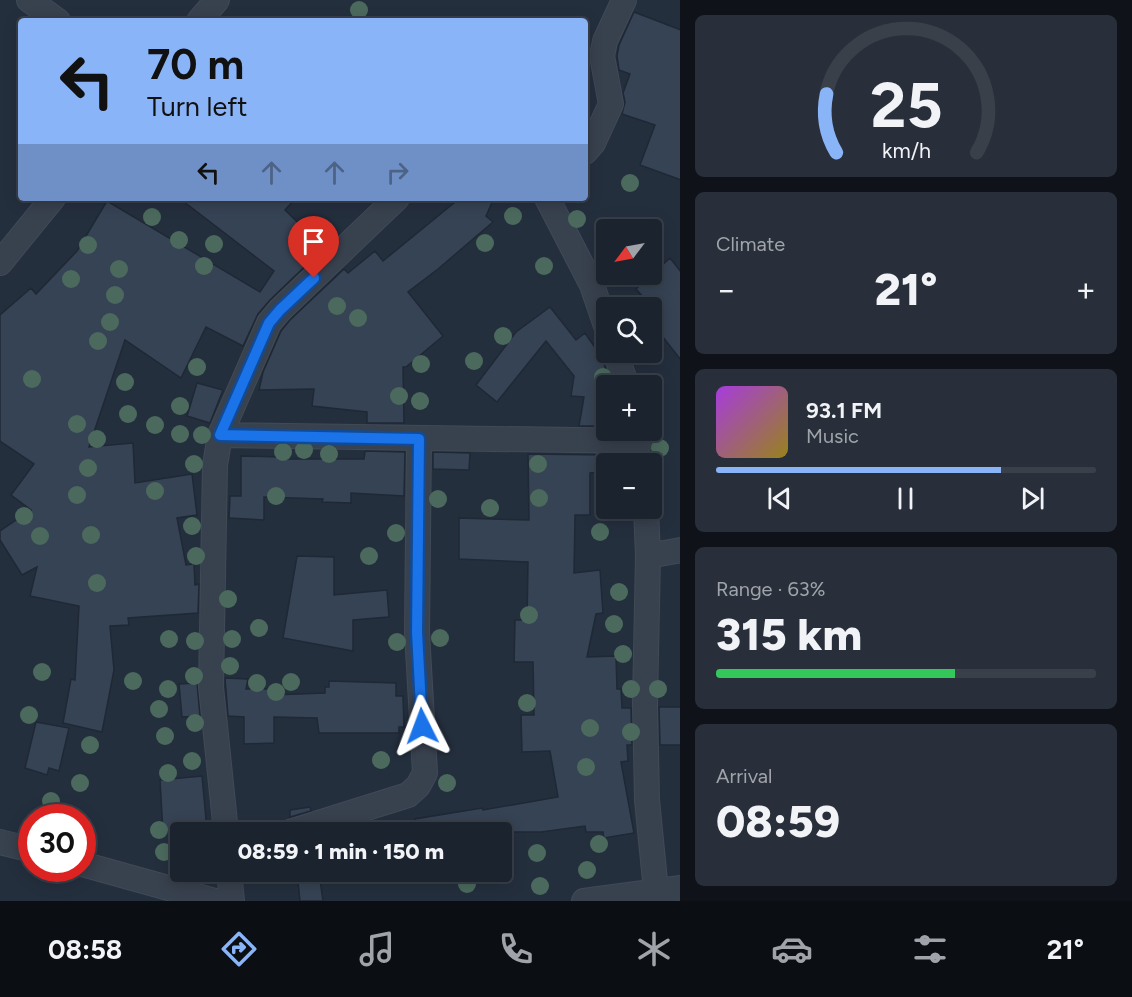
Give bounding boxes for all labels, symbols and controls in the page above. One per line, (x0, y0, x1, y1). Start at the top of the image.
text: 70 m (147, 39, 244, 90)
icon: left (48, 42, 126, 120)
text: 25 (870, 68, 942, 143)
text: Turn left (147, 90, 247, 123)
text: km/h (882, 138, 930, 163)
icon: left (192, 156, 225, 189)
icon: ahead (255, 156, 288, 189)
icon: ahead (318, 156, 351, 189)
icon: right (381, 156, 414, 189)
pin (288, 216, 339, 278)
north arrow (596, 219, 662, 285)
map controls (596, 219, 662, 519)
icon: arrive (297, 225, 330, 258)
text: Climate (716, 232, 785, 256)
text: 21° (875, 262, 937, 316)
text: − (716, 270, 737, 309)
text: + (1075, 270, 1096, 309)
button: search (596, 297, 662, 363)
button: + (596, 375, 662, 441)
text: 93.1 FM (806, 397, 882, 424)
text: Music (806, 424, 859, 448)
button: − (596, 453, 662, 519)
icon: previous (763, 482, 796, 515)
icon: pause (889, 482, 922, 515)
icon: next (1016, 482, 1049, 515)
text: Range · 63% (716, 577, 825, 601)
text: 315 km (716, 607, 862, 661)
position arrow (390, 694, 454, 758)
text: Arrival (716, 764, 772, 788)
text: 08:59 (716, 794, 840, 848)
speed limit sign: 30 (18, 804, 96, 882)
text: 08:59 · 1 min · 150 m (238, 838, 444, 865)
icon: directions (218, 928, 260, 970)
icon: music (356, 928, 398, 970)
icon: phone (495, 928, 537, 970)
icon: climate (633, 928, 675, 970)
icon: car (771, 928, 813, 970)
icon: filters (909, 928, 951, 970)
text: 08:58 (48, 933, 122, 966)
text: 21° (1047, 933, 1084, 966)

